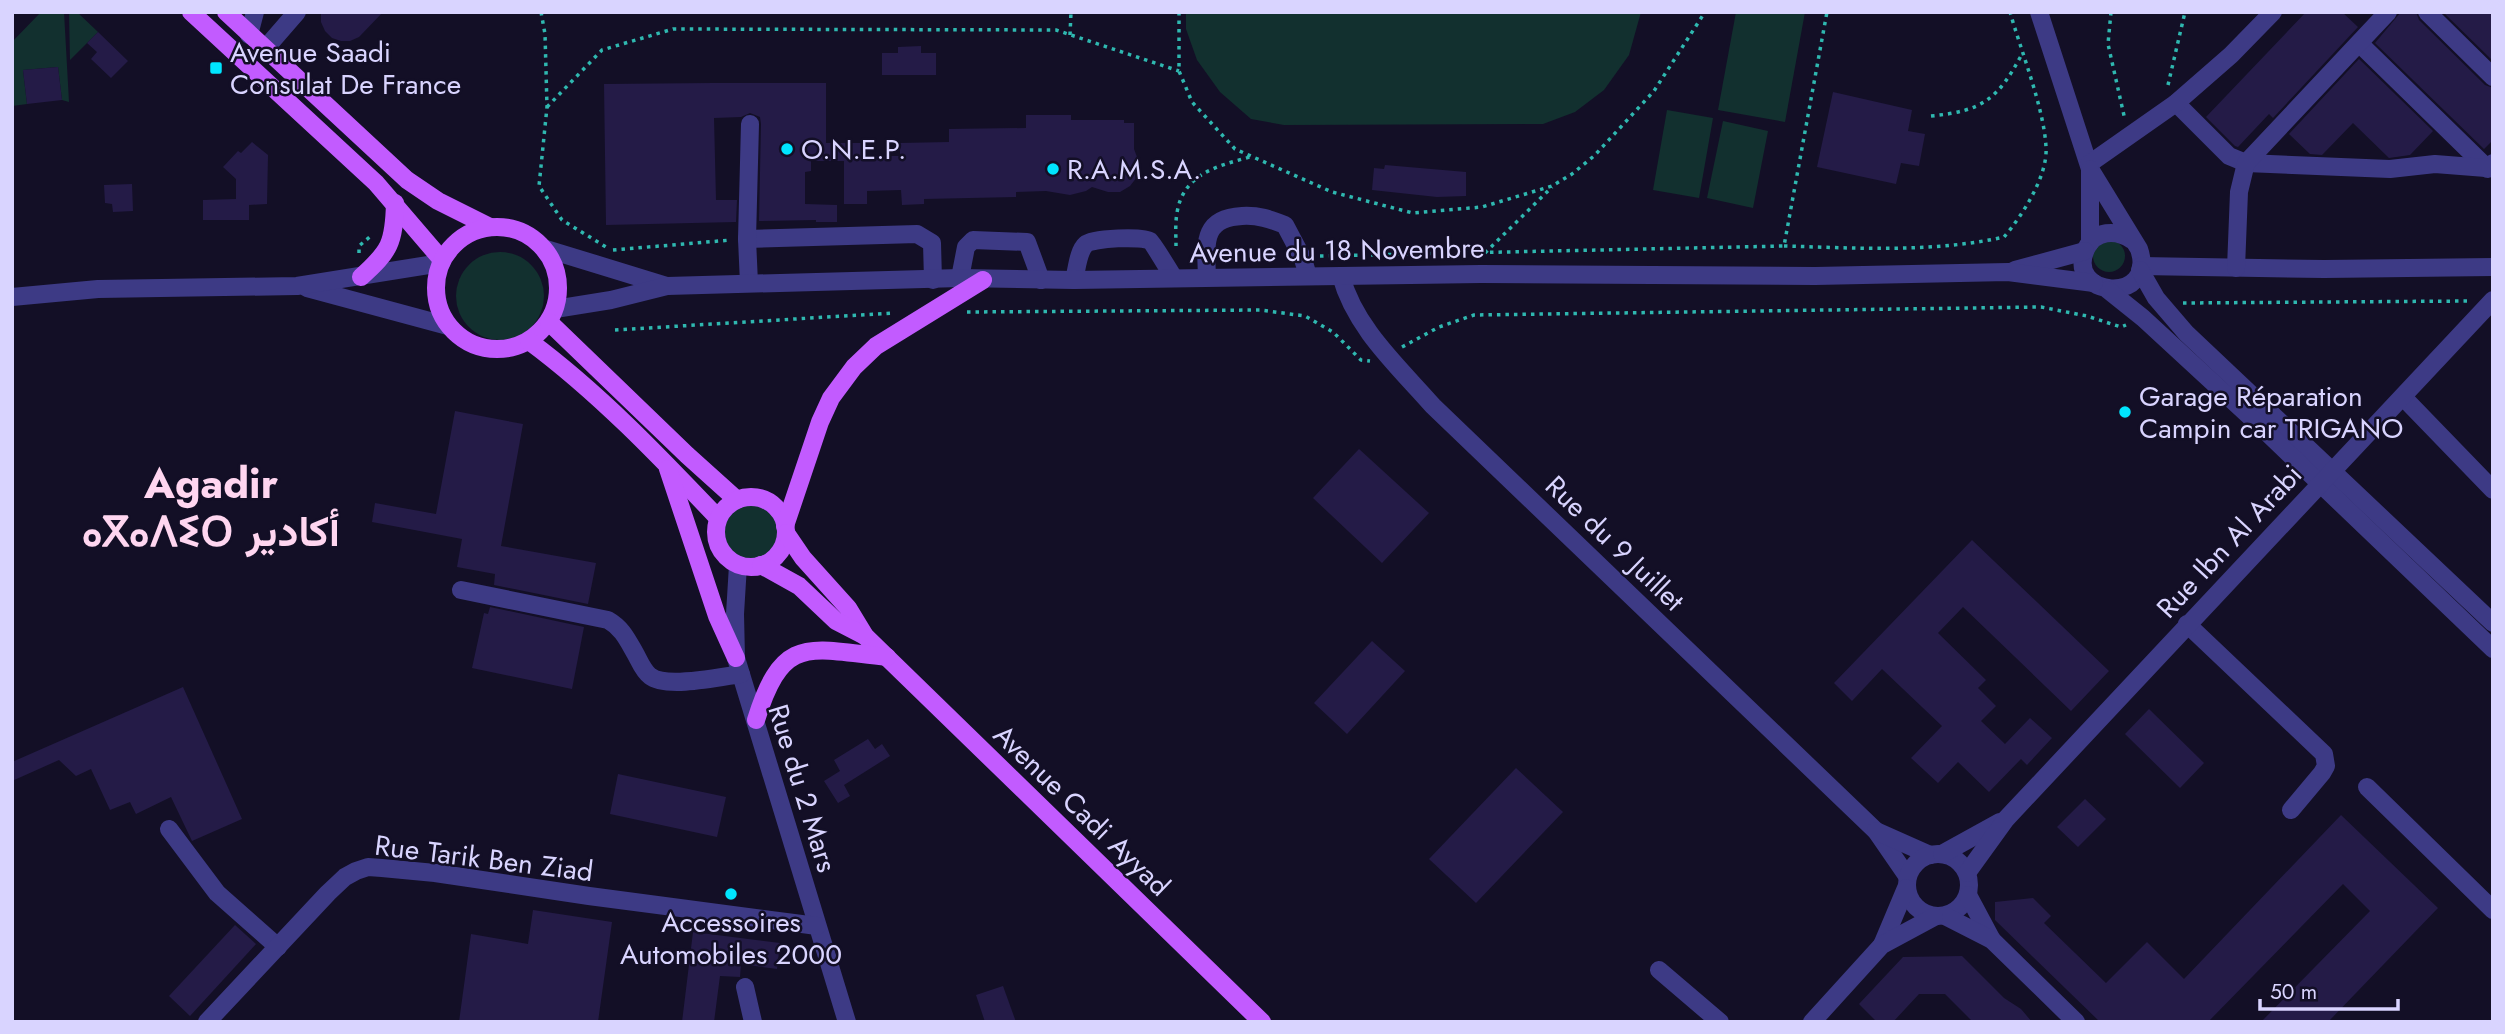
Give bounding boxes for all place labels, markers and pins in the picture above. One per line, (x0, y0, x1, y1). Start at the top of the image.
place label: Avenue Saadi Consulat De France (230, 32, 461, 105)
marker: Avenue Saadi Consulat De France (208, 60, 224, 76)
place label: O.N.E.P. (801, 129, 906, 170)
marker: O.N.E.P. (779, 141, 795, 157)
place label: R.A.M.S.A. (1067, 149, 1201, 190)
marker: R.A.M.S.A. (1045, 161, 1061, 177)
place label: Garage Réparation Campin car TRIGANO (2139, 376, 2403, 449)
marker: Garage Réparation Campin car TRIGANO (2117, 404, 2133, 420)
marker: Accessoires Automobiles 2000 (723, 886, 739, 902)
place label: Accessoires Automobiles 2000 (620, 902, 842, 975)

